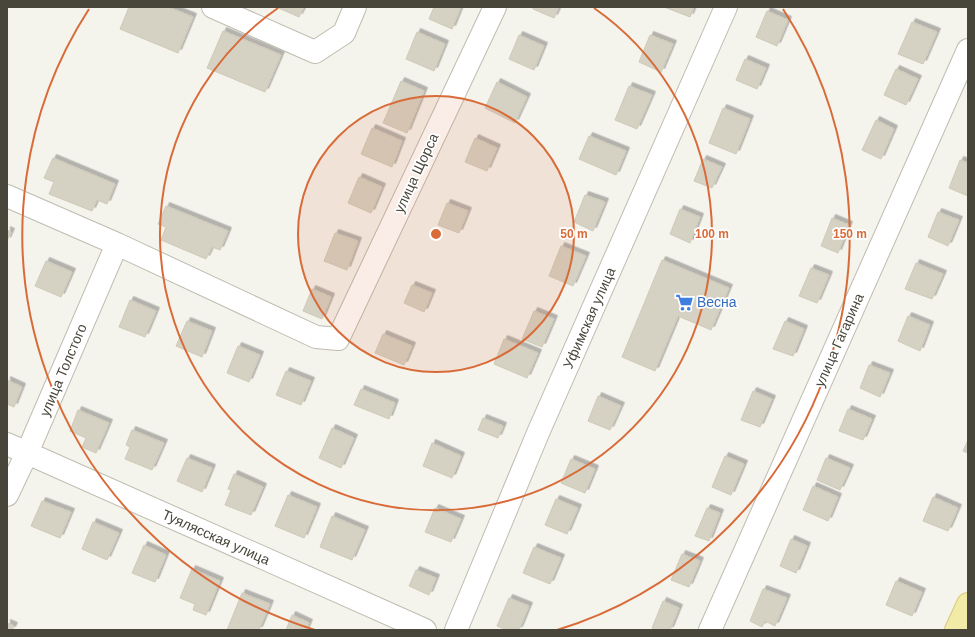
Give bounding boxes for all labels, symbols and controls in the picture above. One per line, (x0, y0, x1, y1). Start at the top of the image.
street label: улица Щорса (391, 131, 441, 215)
centre of rings (429, 227, 443, 241)
text: 50 m (560, 227, 588, 241)
text: 100 m (695, 227, 729, 241)
text: 150 m (833, 227, 867, 241)
street label: Уфимская улица (560, 265, 619, 371)
street label: улица Гагарина (811, 291, 867, 389)
supermarket icon: Весна (674, 292, 694, 312)
place label: Весна (697, 294, 737, 310)
street label: улица Толстого (36, 321, 90, 419)
street label: Туялясская улица (160, 506, 272, 568)

